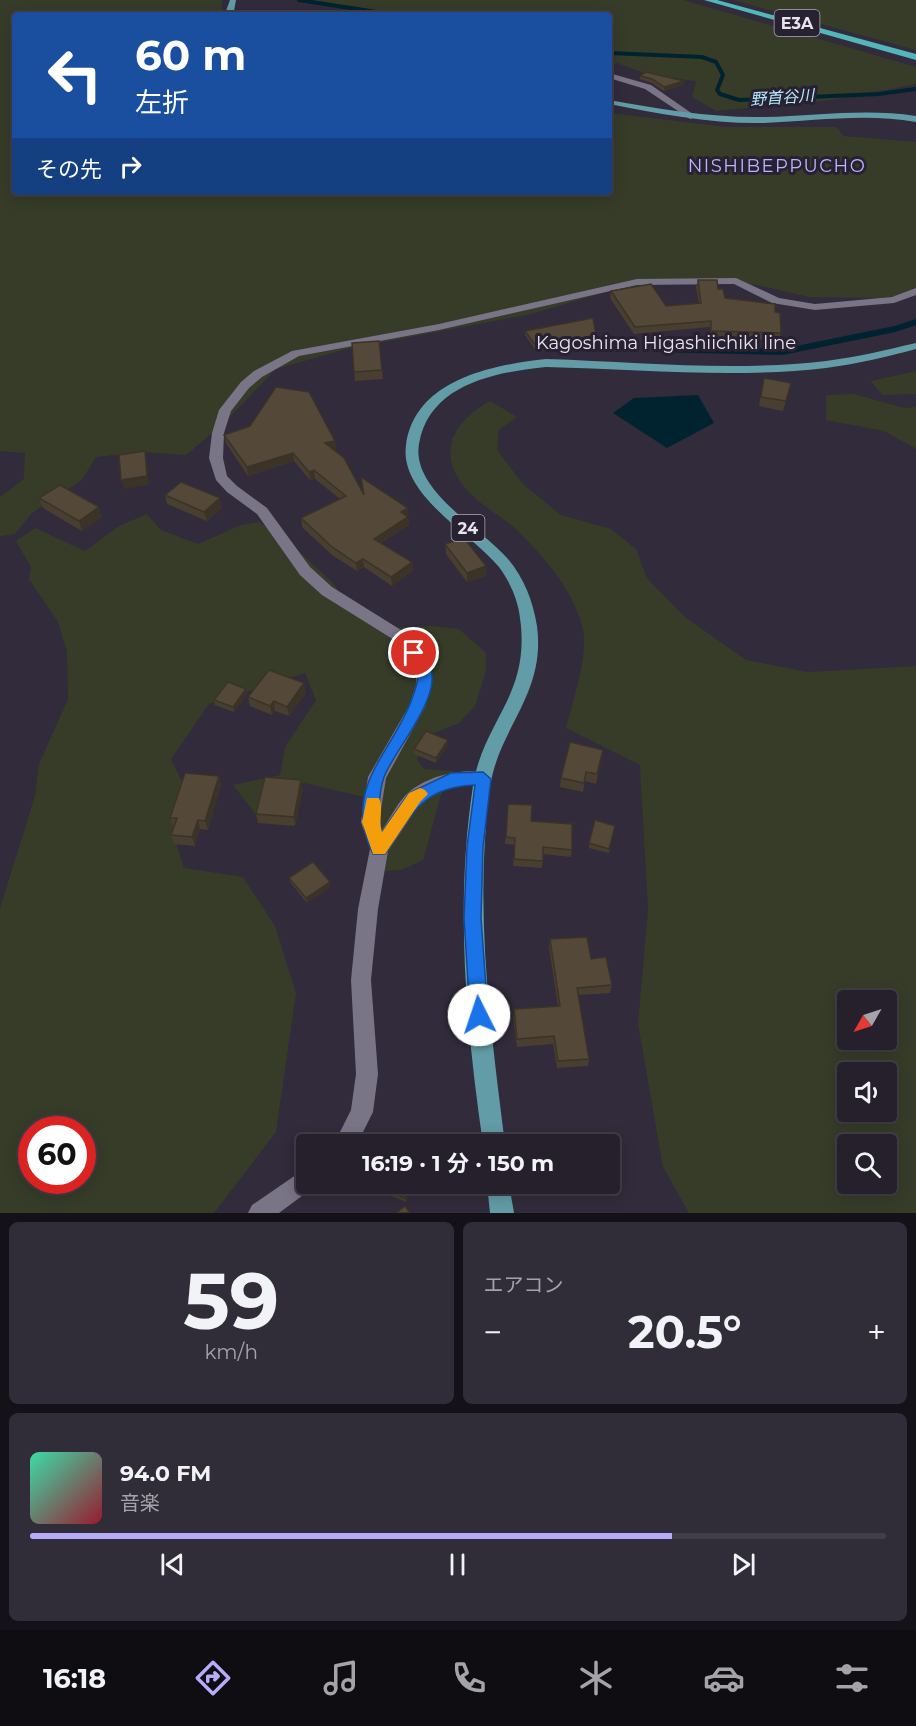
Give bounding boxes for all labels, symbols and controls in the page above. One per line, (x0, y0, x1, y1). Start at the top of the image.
road number: E3A (774, 10, 820, 36)
text: 60 m (135, 29, 246, 81)
icon: left (36, 36, 114, 114)
text: 左折 (135, 86, 189, 119)
water label: 野首谷川 (749, 86, 817, 109)
icon: right (114, 150, 147, 183)
district label: NISHIBEPPUCHO (688, 155, 866, 177)
text: その先 (36, 156, 102, 183)
street label: Kagoshima Higashiichiki line (536, 332, 796, 354)
road number: 24 (452, 515, 484, 541)
pin (388, 627, 439, 678)
icon: arrive (397, 636, 430, 669)
position arrow (447, 983, 511, 1047)
north arrow (837, 990, 897, 1050)
map controls (837, 990, 897, 1194)
button: sound (837, 1062, 897, 1122)
speed limit sign: 60 (18, 1116, 96, 1194)
button: search (837, 1134, 897, 1194)
text: 16:19 · 1 分 · 150 m (362, 1150, 554, 1177)
text: 59 (183, 1253, 279, 1349)
text: エアコン (484, 1273, 564, 1297)
text: 20.5° (628, 1304, 742, 1359)
text: − (484, 1312, 502, 1352)
text: + (867, 1312, 886, 1352)
text: km/h (205, 1340, 258, 1364)
text: 94.0 FM (120, 1460, 211, 1487)
text: 音楽 (120, 1491, 160, 1515)
icon: previous (156, 1548, 189, 1581)
icon: pause (441, 1548, 474, 1581)
icon: next (727, 1548, 760, 1581)
icon: directions (192, 1657, 234, 1699)
icon: music (320, 1657, 362, 1699)
icon: phone (448, 1657, 490, 1699)
icon: climate (575, 1657, 617, 1699)
icon: car (703, 1657, 745, 1699)
icon: filters (831, 1657, 873, 1699)
text: 16:18 (43, 1662, 106, 1695)

